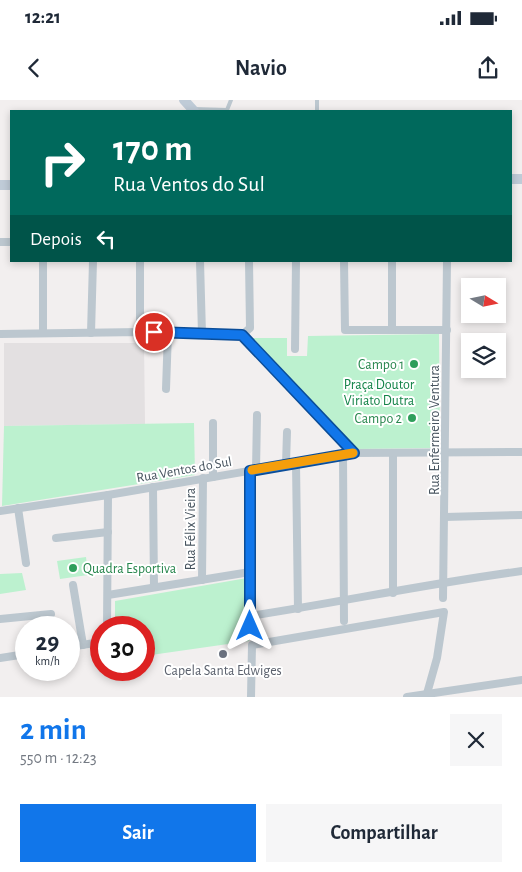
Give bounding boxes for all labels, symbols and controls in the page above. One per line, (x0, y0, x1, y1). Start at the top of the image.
text: 12:21 (25, 8, 61, 27)
icon: back (20, 54, 48, 82)
icon: share (474, 54, 502, 82)
text: Navio (235, 57, 287, 79)
icon: right (30, 130, 95, 195)
text: 170 m (113, 132, 193, 167)
text: Rua Ventos do Sul (113, 173, 265, 195)
icon: left (92, 225, 120, 253)
text: Depois (30, 230, 82, 249)
north arrow (461, 278, 506, 322)
map controls (461, 278, 506, 378)
pin (133, 311, 175, 353)
icon: arrive (140, 318, 168, 346)
button: layers (461, 333, 506, 378)
place label: Campo 1 (358, 358, 404, 372)
marker: Campo 1 (408, 358, 420, 370)
street label: Rua Enfermeiro Ventura (428, 364, 442, 495)
park label: Praça Doutor Viriato Dutra (344, 378, 415, 408)
place label: Campo 2 (355, 412, 402, 426)
marker: Campo 2 (406, 412, 418, 424)
street label: Rua Ventos do Sul (135, 455, 233, 485)
street label: Rua Félix Vieira (184, 487, 198, 570)
marker: Quadra Esportiva (67, 562, 79, 574)
place label: Quadra Esportiva (83, 562, 177, 576)
position arrow (223, 599, 275, 651)
speed limit sign: 30 (90, 616, 155, 681)
text: 29 (36, 630, 59, 655)
marker: Capela Santa Edwiges (217, 648, 229, 660)
text: km/h (35, 655, 60, 667)
place label: Capela Santa Edwiges (164, 664, 282, 678)
button: close (450, 714, 502, 766)
text: 2 min (20, 715, 87, 745)
text: 550 m · 12:23 (20, 750, 97, 766)
button: Sair (20, 804, 256, 862)
button: Compartilhar (266, 804, 502, 862)

